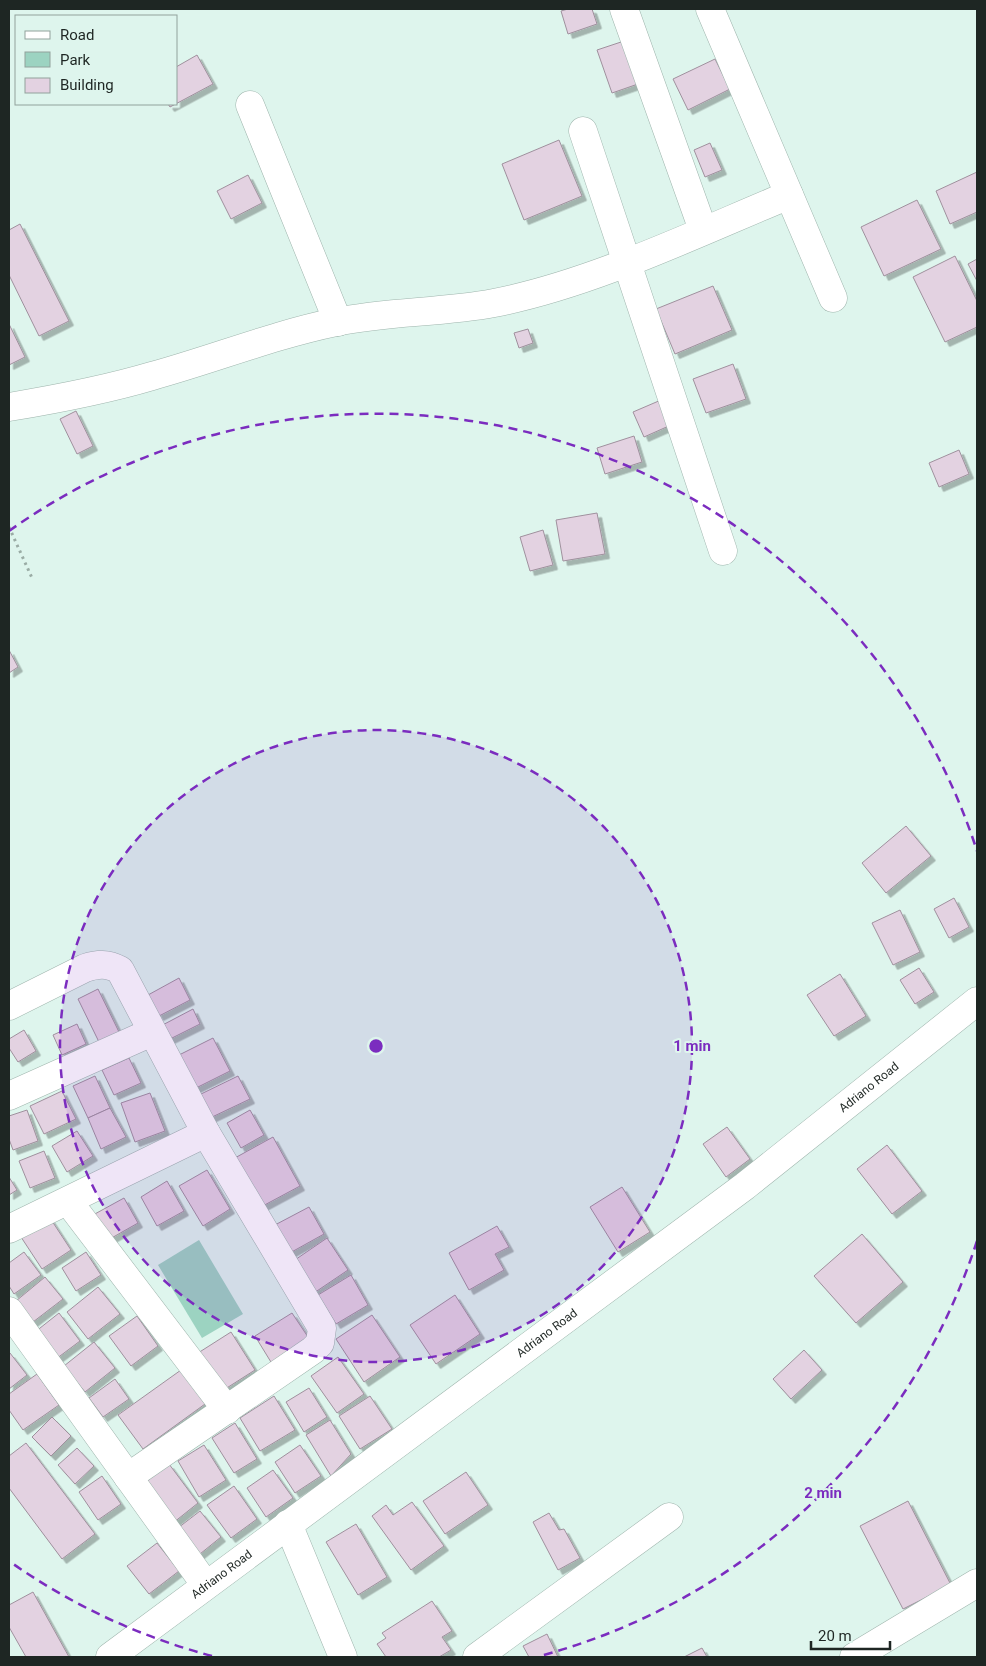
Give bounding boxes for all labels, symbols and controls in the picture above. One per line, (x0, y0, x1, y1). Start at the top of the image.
legend (15, 15, 178, 105)
text: Road (60, 26, 94, 44)
text: Park (60, 51, 91, 69)
text: Building (60, 76, 114, 94)
centre of rings (367, 1037, 385, 1055)
text: 1 min (673, 1037, 711, 1055)
street label: Adriano Road (836, 1059, 901, 1115)
street label: Adriano Road (514, 1306, 580, 1360)
text: 2 min (804, 1484, 842, 1502)
street label: Adriano Road (188, 1547, 255, 1601)
scale bar (811, 1618, 890, 1650)
text: 20 m (818, 1627, 852, 1645)

